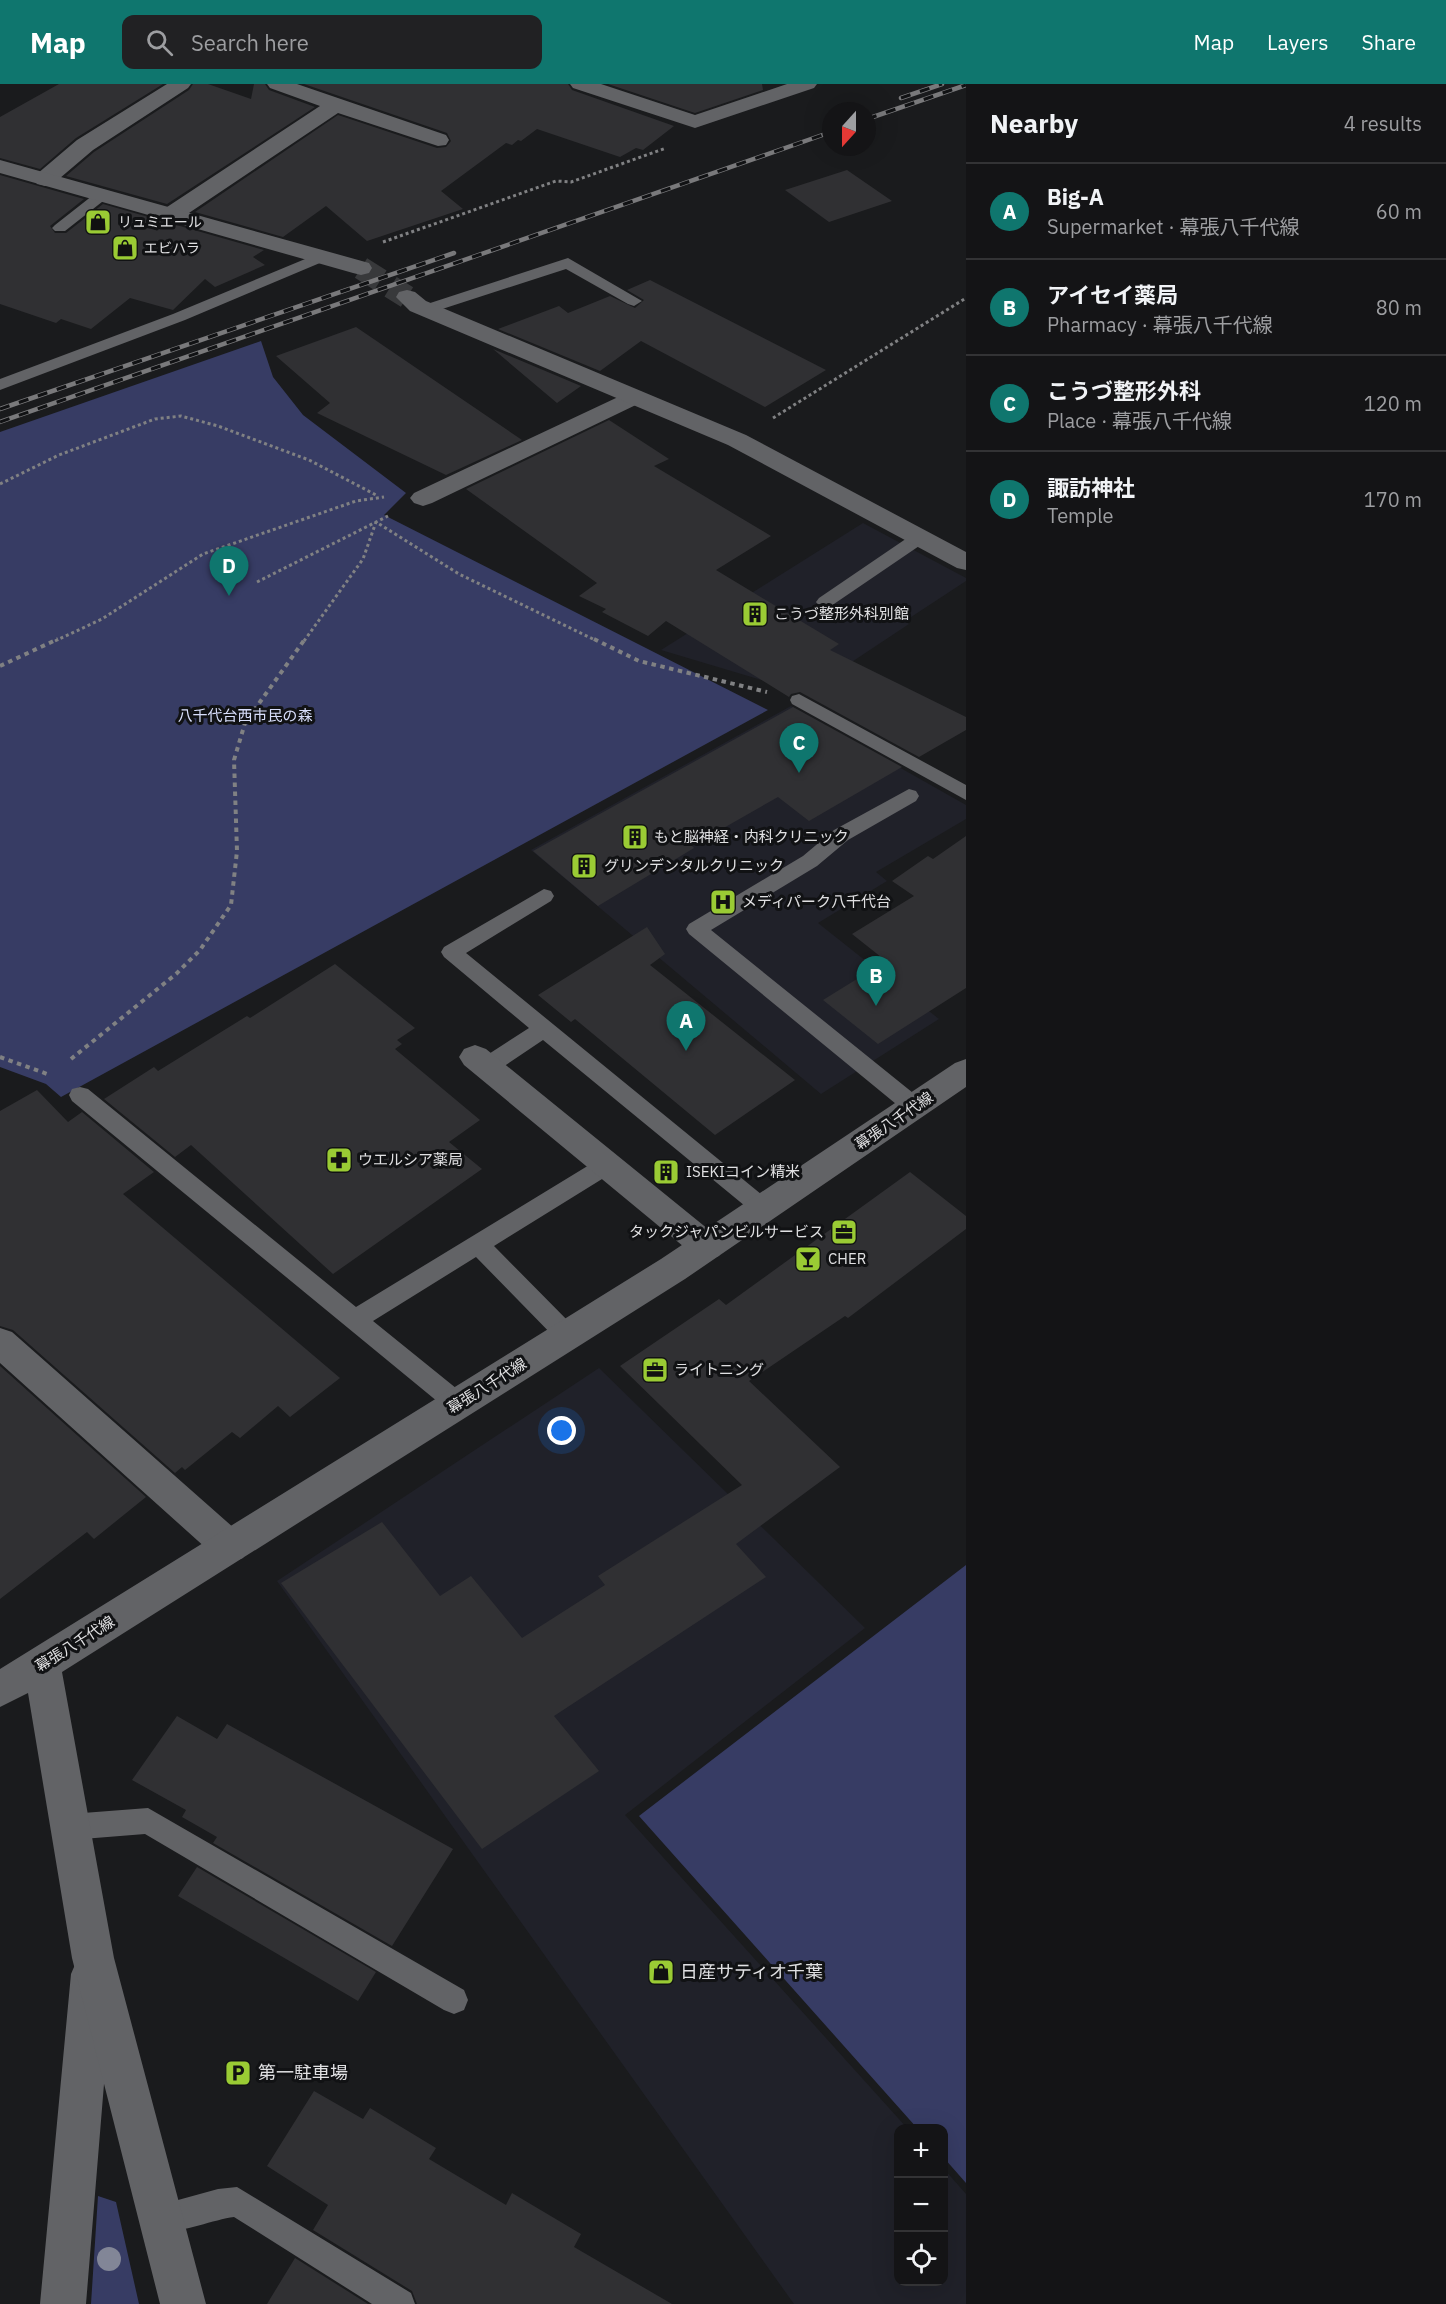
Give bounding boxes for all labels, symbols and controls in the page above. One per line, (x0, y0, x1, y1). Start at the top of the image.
search box (122, 15, 542, 69)
text: Map (30, 24, 86, 61)
icon: search (143, 26, 176, 59)
text: Search here (191, 28, 309, 57)
text: Map (1194, 28, 1234, 56)
text: Layers (1267, 28, 1329, 56)
text: Share (1362, 28, 1416, 56)
north arrow (822, 102, 876, 156)
text: Nearby (990, 106, 1078, 140)
text: 4 results (1344, 110, 1422, 137)
text: Big-A (1047, 182, 1104, 211)
text: A (1003, 198, 1016, 225)
text: 60 m (1376, 198, 1422, 225)
shop icon: リュミエール (83, 207, 113, 237)
place label: リュミエール (118, 213, 202, 231)
text: Supermarket · 幕張八千代線 (1047, 213, 1300, 240)
shop icon: エビハラ (110, 233, 140, 263)
place label: エビハラ (144, 239, 200, 257)
text: アイセイ薬局 (1047, 280, 1178, 309)
text: B (1003, 294, 1016, 321)
text: 80 m (1376, 294, 1422, 321)
text: Pharmacy · 幕張八千代線 (1047, 311, 1273, 338)
text: こうづ整形外科 (1047, 376, 1201, 405)
text: C (1003, 390, 1016, 417)
text: 120 m (1364, 390, 1422, 417)
text: Place · 幕張八千代線 (1047, 407, 1232, 434)
text: 諏訪神社 (1047, 473, 1135, 502)
text: D (1003, 486, 1016, 513)
text: 170 m (1364, 486, 1422, 513)
text: Temple (1047, 502, 1114, 529)
pin: D (210, 546, 248, 596)
building icon: こうづ整形外科別館 (740, 599, 770, 629)
place label: こうづ整形外科別館 (774, 604, 909, 623)
park label: 八千代台西市民の森 (177, 706, 313, 725)
pin: C (780, 724, 818, 773)
building icon: もと脳神経・内科クリニック (620, 822, 650, 852)
place label: もと脳神経・内科クリニック (654, 827, 849, 846)
building icon: グリンデンタルクリニック (569, 851, 599, 881)
place label: グリンデンタルクリニック (604, 856, 784, 875)
hospital icon: メディパーク八千代台 (708, 887, 738, 917)
place label: メディパーク八千代台 (742, 892, 891, 911)
pin: B (856, 956, 896, 1006)
pin: A (666, 1002, 706, 1051)
street label: 幕張八千代線 (851, 1088, 936, 1154)
pharmacy icon: ウエルシア薬局 (324, 1145, 354, 1175)
place label: ウエルシア薬局 (358, 1150, 463, 1169)
building icon: ISEKIコイン精米 (651, 1157, 681, 1187)
place label: ISEKIコイン精米 (686, 1162, 800, 1181)
office icon: タックジャパンビルサービス (829, 1217, 859, 1247)
place label: タックジャパンビルサービス (629, 1222, 824, 1241)
bar icon: CHER (793, 1244, 823, 1274)
place label: CHER (828, 1249, 866, 1268)
street label: 幕張八千代線 (444, 1354, 530, 1417)
office icon: ライトニング (640, 1355, 670, 1385)
place label: ライトニング (674, 1360, 764, 1379)
your location (547, 1416, 576, 1445)
street label: 幕張八千代線 (32, 1612, 118, 1675)
shop icon: 日産サティオ千葉 (646, 1957, 676, 1987)
place label: 日産サティオ千葉 (680, 1960, 823, 1983)
parking icon: 第一駐車場 (223, 2058, 253, 2088)
place label: 第一駐車場 (258, 2061, 348, 2084)
map controls (894, 2124, 948, 2286)
button: + (894, 2124, 948, 2178)
button: − (894, 2178, 948, 2232)
button: locate (894, 2232, 948, 2286)

